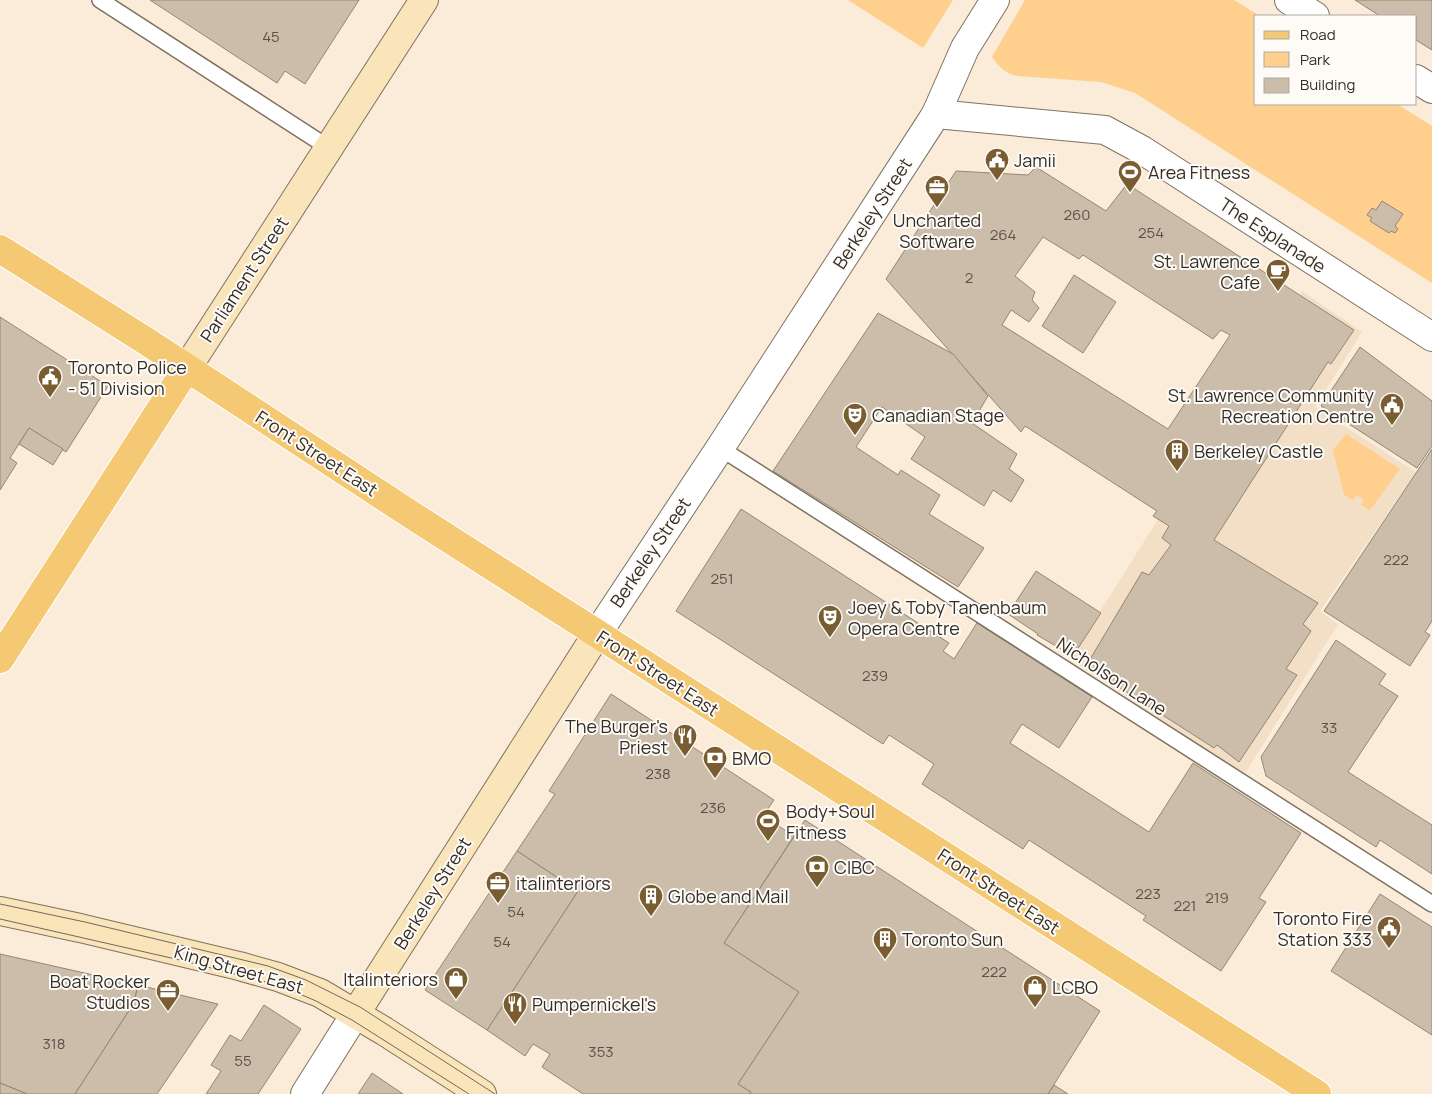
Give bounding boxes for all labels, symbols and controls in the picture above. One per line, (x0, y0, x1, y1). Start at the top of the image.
legend (1254, 15, 1417, 105)
text: Road (1300, 24, 1336, 45)
house number: 45 (262, 26, 280, 47)
text: Park (1300, 49, 1330, 70)
text: Building (1300, 74, 1355, 95)
public building icon: Jamii (984, 147, 1010, 181)
place label: Jamii (1014, 148, 1056, 172)
street label: Berkeley Street (827, 153, 917, 273)
sports icon: Area Fitness (1117, 159, 1143, 193)
place label: Area Fitness (1148, 160, 1250, 184)
office icon: Uncharted Software (924, 174, 950, 208)
street label: The Esplanade (1215, 192, 1331, 278)
house number: 260 (1063, 204, 1091, 225)
place label: Uncharted Software (893, 208, 981, 253)
street label: Parliament Street (194, 212, 294, 346)
house number: 254 (1138, 222, 1164, 243)
house number: 264 (990, 224, 1017, 245)
place label: St. Lawrence Cafe (1153, 249, 1260, 294)
cafe icon: St. Lawrence Cafe (1265, 258, 1291, 292)
house number: 2 (965, 267, 973, 288)
place label: Toronto Police - 51 Division (68, 355, 187, 400)
public building icon: Toronto Police - 51 Division (37, 364, 63, 398)
place label: St. Lawrence Community Recreation Centre (1168, 383, 1374, 428)
public building icon: St. Lawrence Community Recreation Centre (1379, 392, 1405, 426)
theatre icon: Canadian Stage (842, 402, 868, 436)
place label: Canadian Stage (872, 403, 1004, 427)
street label: Front Street East (251, 405, 383, 501)
building icon: Berkeley Castle (1164, 438, 1190, 472)
place label: Berkeley Castle (1194, 439, 1323, 463)
street label: Berkeley Street (604, 492, 696, 612)
house number: 222 (1383, 549, 1409, 570)
house number: 251 (710, 568, 734, 589)
place label: Joey & Toby Tanenbaum Opera Centre (848, 595, 1047, 640)
theatre icon: Joey & Toby Tanenbaum Opera Centre (817, 604, 843, 638)
street label: Front Street East (592, 625, 724, 721)
street label: Nicholson Lane (1052, 631, 1172, 721)
house number: 239 (862, 665, 888, 686)
place label: The Burger's Priest (565, 714, 668, 759)
house number: 33 (1321, 717, 1337, 738)
restaurant icon: The Burger's Priest (672, 723, 698, 757)
bank icon: BMO (702, 745, 728, 779)
place label: BMO (732, 746, 771, 770)
house number: 238 (645, 763, 671, 784)
house number: 236 (700, 797, 726, 818)
place label: Body+Soul Fitness (786, 799, 875, 844)
sports icon: Body+Soul Fitness (755, 808, 781, 842)
street label: Berkeley Street (388, 832, 476, 954)
street label: Front Street East (933, 843, 1065, 939)
bank icon: CIBC (804, 854, 830, 888)
place label: CIBC (834, 855, 875, 879)
office icon: italinteriors (485, 870, 511, 904)
place label: italinteriors (516, 871, 611, 895)
building icon: Globe and Mail (638, 883, 664, 917)
house number: 223 (1135, 883, 1161, 904)
place label: Globe and Mail (668, 884, 789, 908)
house number: 219 (1205, 887, 1229, 908)
house number: 221 (1174, 895, 1196, 916)
house number: 54 (507, 901, 525, 922)
place label: Toronto Fire Station 333 (1273, 906, 1372, 951)
public building icon: Toronto Fire Station 333 (1376, 915, 1402, 949)
building icon: Toronto Sun (872, 926, 898, 960)
place label: Toronto Sun (902, 927, 1003, 951)
house number: 54 (493, 931, 511, 952)
street label: King Street East (172, 939, 306, 999)
house number: 222 (981, 961, 1007, 982)
shop icon: Italinteriors (443, 966, 469, 1000)
place label: Italinteriors (343, 967, 438, 991)
place label: Boat Rocker Studios (50, 969, 150, 1014)
shop icon: LCBO (1022, 974, 1048, 1008)
place label: LCBO (1052, 975, 1098, 999)
office icon: Boat Rocker Studios (155, 978, 181, 1012)
restaurant icon: Pumpernickel's (502, 991, 528, 1025)
place label: Pumpernickel's (532, 992, 656, 1016)
house number: 318 (43, 1033, 65, 1054)
house number: 353 (588, 1041, 614, 1062)
house number: 55 (234, 1050, 252, 1071)

